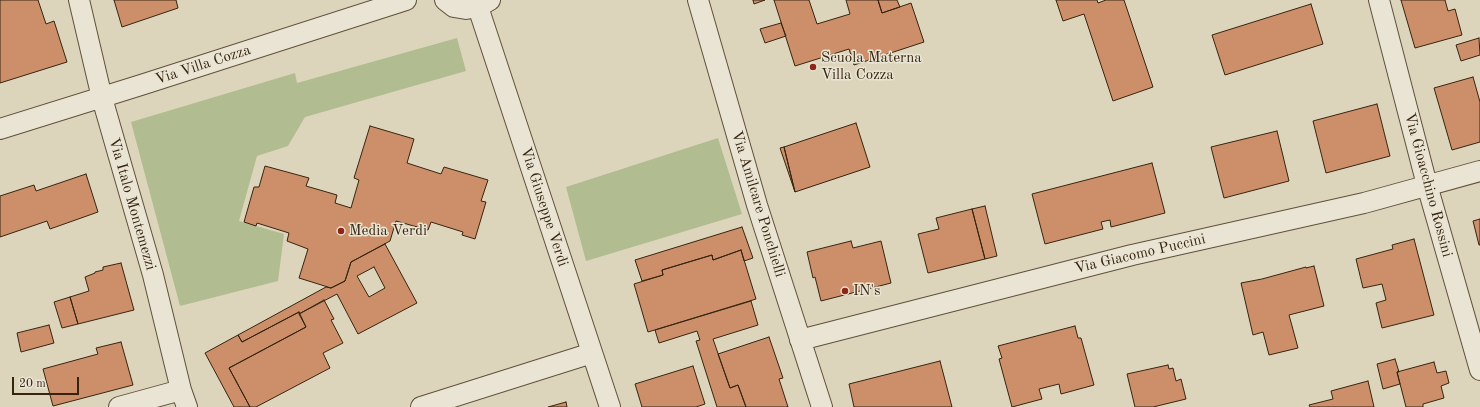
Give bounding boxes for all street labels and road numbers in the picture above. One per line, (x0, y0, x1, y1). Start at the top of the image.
street label: Via Villa Cozza (153, 41, 253, 89)
street label: Via Gioacchino Rossini (1400, 111, 1456, 259)
street label: Via Amilcare Ponchielli (727, 129, 789, 279)
street label: Via Italo Montemezzi (104, 136, 160, 272)
street label: Via Giuseppe Verdi (516, 145, 572, 269)
street label: Via Giacomo Puccini (1073, 230, 1207, 278)

